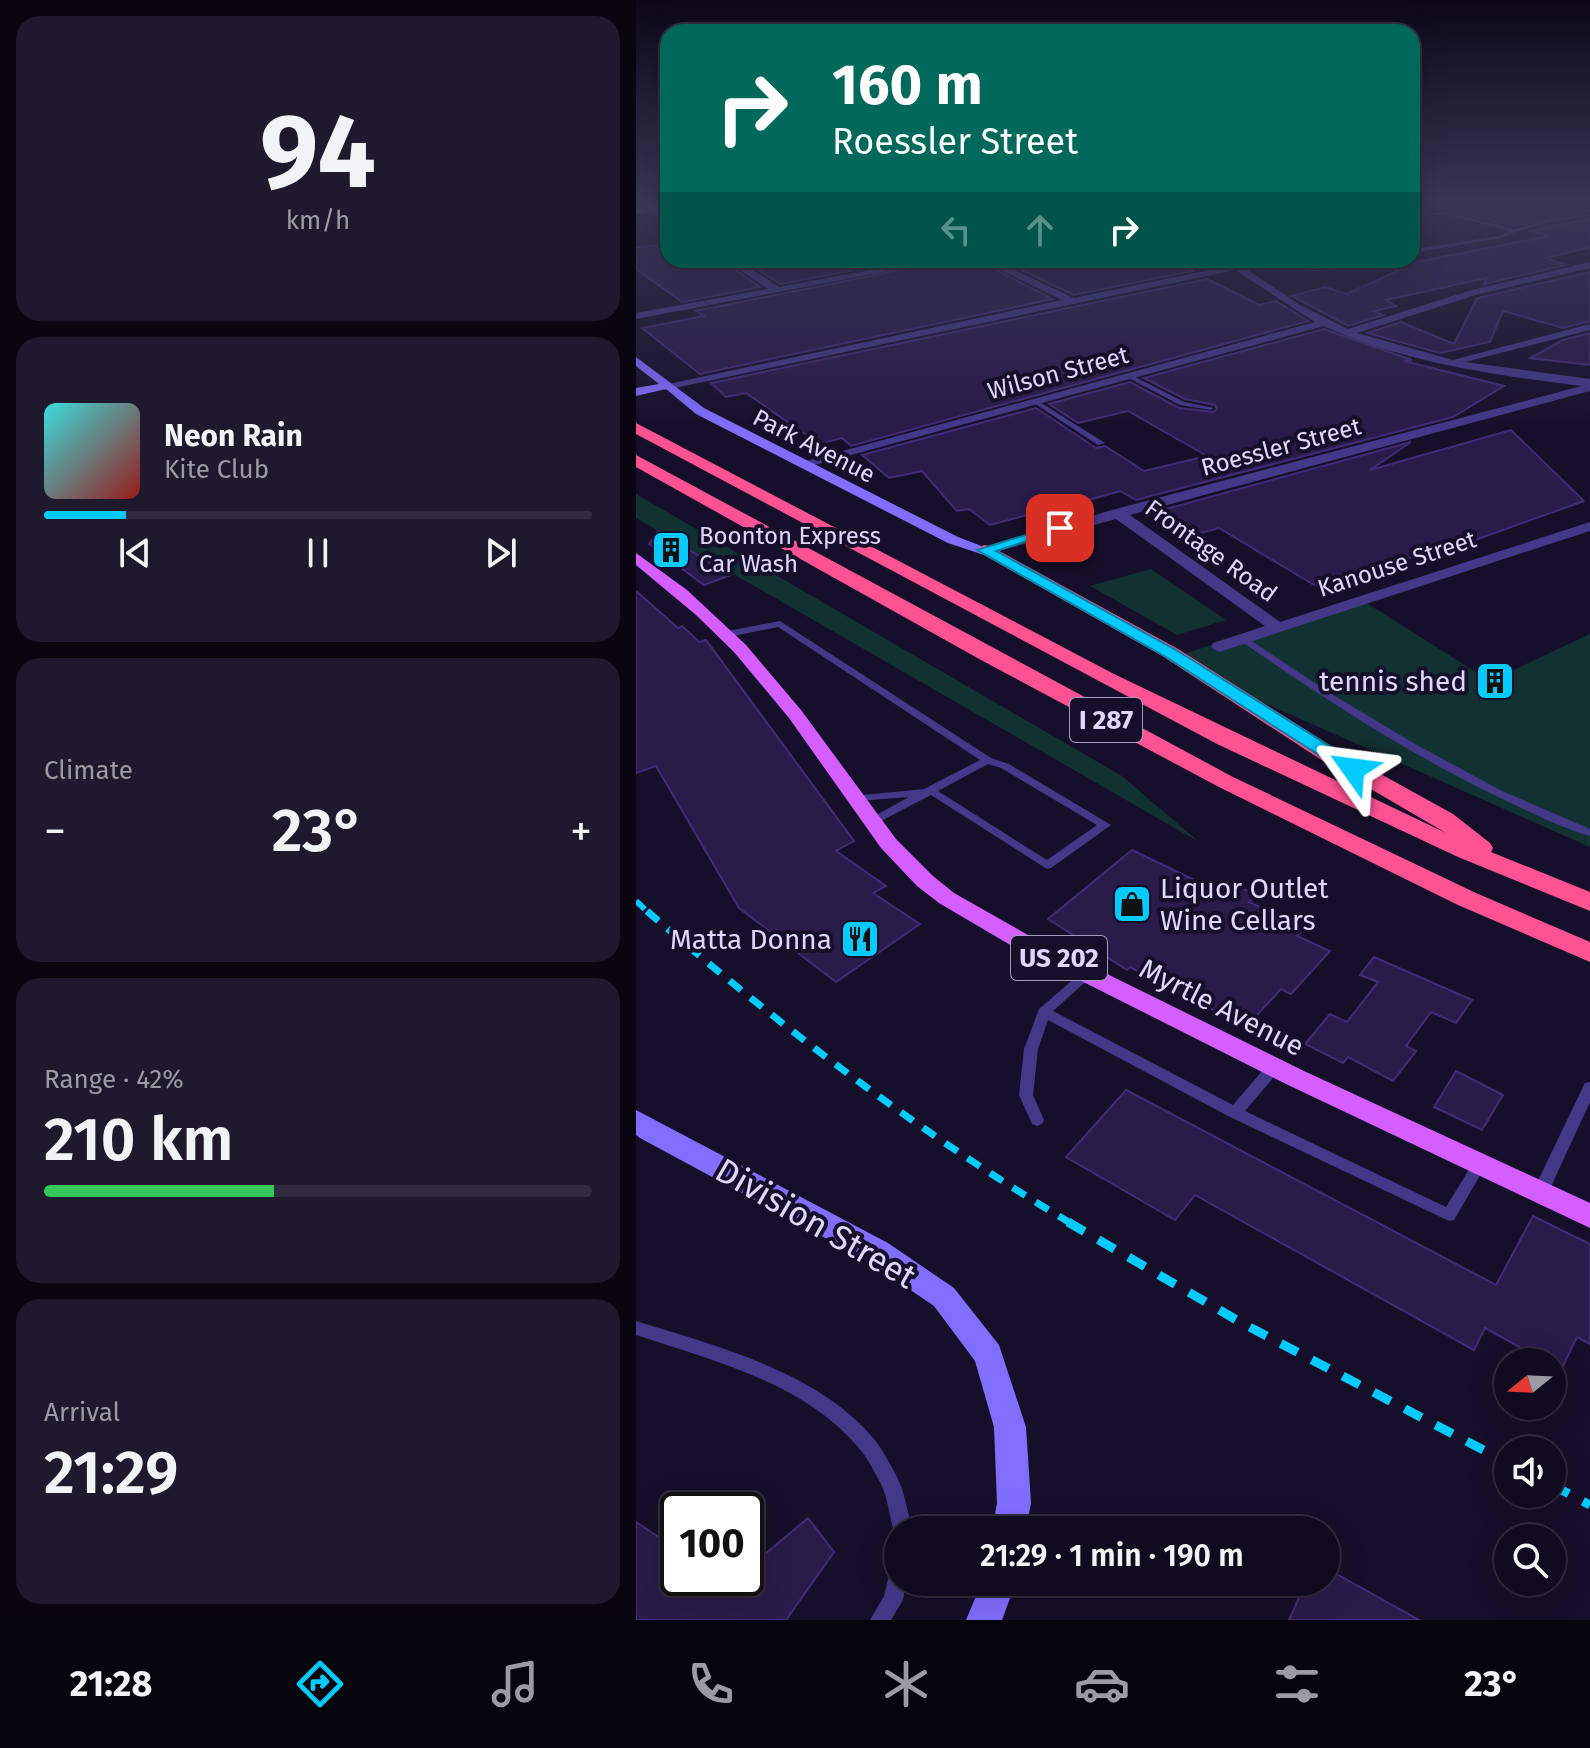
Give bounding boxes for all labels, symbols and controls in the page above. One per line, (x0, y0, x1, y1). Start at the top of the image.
text: 160 m (832, 52, 983, 119)
icon: right (700, 56, 804, 160)
text: 94 (260, 90, 376, 215)
text: Roessler Street (832, 120, 1078, 164)
text: km/h (286, 205, 350, 236)
icon: left (934, 208, 978, 252)
icon: ahead (1018, 208, 1062, 252)
icon: right (1102, 208, 1146, 252)
street label: Wilson Street (985, 341, 1132, 405)
street label: Park Avenue (748, 403, 880, 489)
street label: Roessler Street (1198, 412, 1364, 482)
text: Neon Rain (164, 418, 303, 454)
text: Kite Club (164, 454, 269, 485)
pin (1026, 494, 1094, 562)
street label: Frontage Road (1140, 494, 1282, 608)
icon: arrive (1038, 506, 1082, 550)
place label: Boonton Express Car Wash (699, 522, 881, 578)
street label: Kanouse Street (1314, 525, 1480, 603)
building icon: Boonton Express Car Wash (650, 529, 692, 571)
icon: previous (113, 531, 157, 575)
icon: pause (296, 531, 340, 575)
icon: next (479, 531, 523, 575)
building icon: tennis shed (1474, 660, 1516, 702)
place label: tennis shed (1319, 665, 1467, 698)
road number: I 287 (1070, 698, 1142, 742)
position arrow (1311, 727, 1395, 811)
text: Climate (44, 755, 133, 786)
text: 23° (272, 795, 364, 867)
text: − (44, 805, 66, 858)
text: + (570, 805, 592, 858)
place label: Liquor Outlet Wine Cellars (1160, 872, 1329, 937)
shop icon: Liquor Outlet Wine Cellars (1111, 883, 1153, 925)
restaurant icon: Matta Donna (839, 918, 881, 960)
place label: Matta Donna (670, 923, 832, 956)
road number: US 202 (1011, 936, 1107, 980)
street label: Myrtle Avenue (1134, 952, 1309, 1063)
text: Range · 42% (44, 1064, 184, 1095)
text: 210 km (44, 1104, 233, 1176)
street label: Division Street (708, 1150, 924, 1298)
north arrow (1494, 1348, 1566, 1420)
map controls (1494, 1348, 1566, 1596)
text: Arrival (44, 1397, 120, 1428)
button: sound (1494, 1436, 1566, 1508)
text: 21:29 (44, 1437, 178, 1509)
speed limit sign: 100 (660, 1492, 764, 1596)
button: search (1494, 1524, 1566, 1596)
text: 21:29 · 1 min · 190 m (980, 1538, 1244, 1574)
icon: directions (292, 1656, 348, 1712)
icon: music (487, 1656, 543, 1712)
icon: phone (683, 1656, 739, 1712)
icon: climate (878, 1656, 934, 1712)
icon: car (1074, 1656, 1130, 1712)
icon: filters (1269, 1656, 1325, 1712)
text: 21:28 (70, 1662, 152, 1706)
text: 23° (1464, 1662, 1520, 1706)

